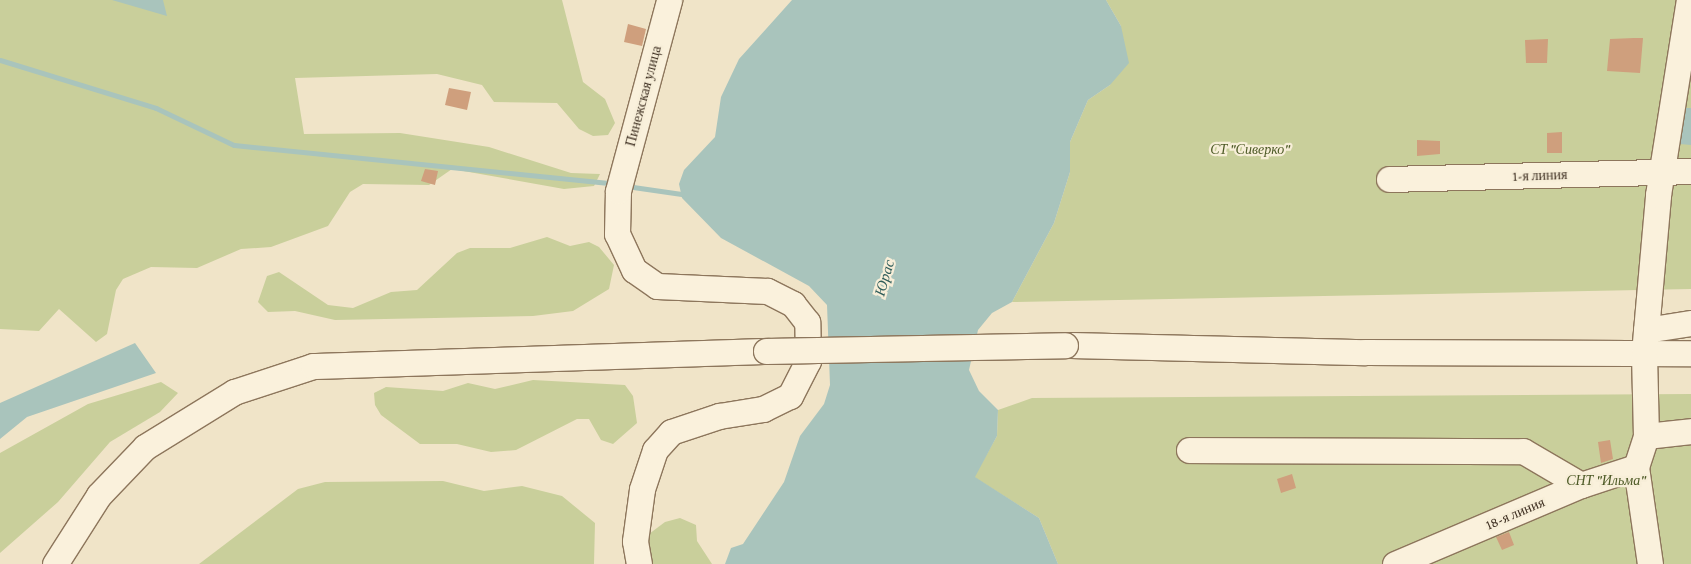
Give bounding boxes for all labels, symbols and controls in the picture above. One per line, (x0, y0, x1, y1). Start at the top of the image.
street label: Пинежская улица (622, 44, 664, 148)
park label: СТ "Сиверко" (1210, 141, 1290, 157)
street label: 1-я линия (1512, 166, 1568, 184)
water label: Юрас (871, 258, 899, 298)
park label: СНТ "Ильма" (1566, 472, 1646, 488)
street label: 18-я линия (1483, 493, 1547, 533)

